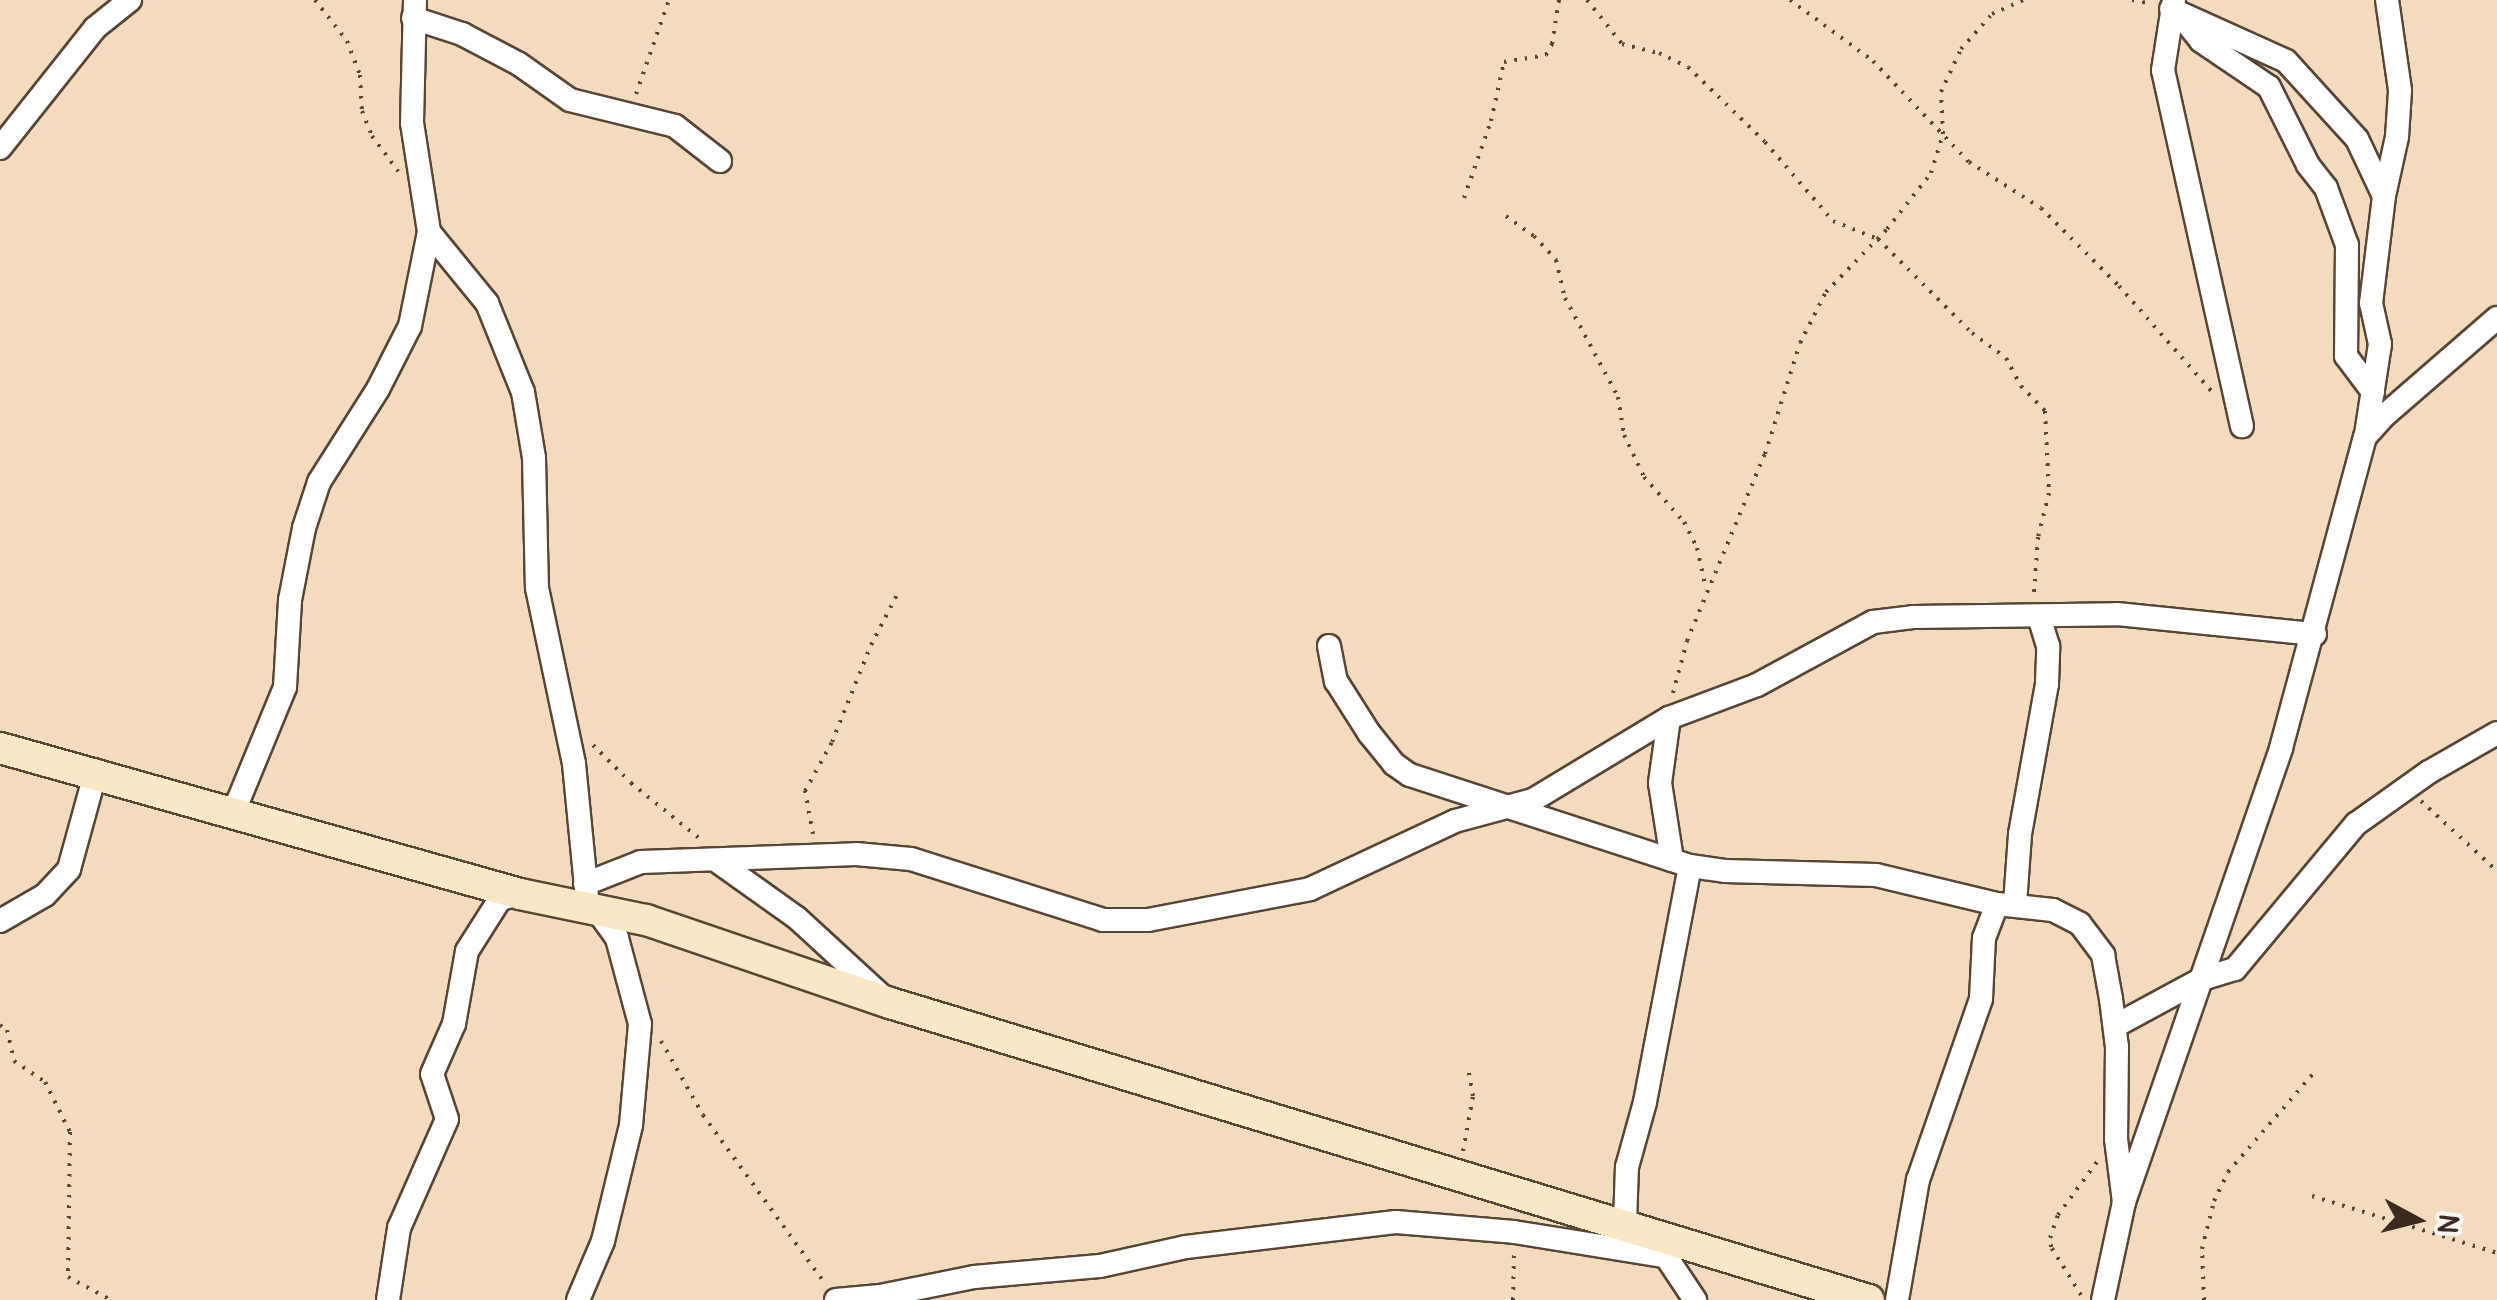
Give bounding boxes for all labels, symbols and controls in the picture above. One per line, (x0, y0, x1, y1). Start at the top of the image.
north arrow (2367, 1170, 2467, 1270)
text: N (2429, 1212, 2466, 1235)

